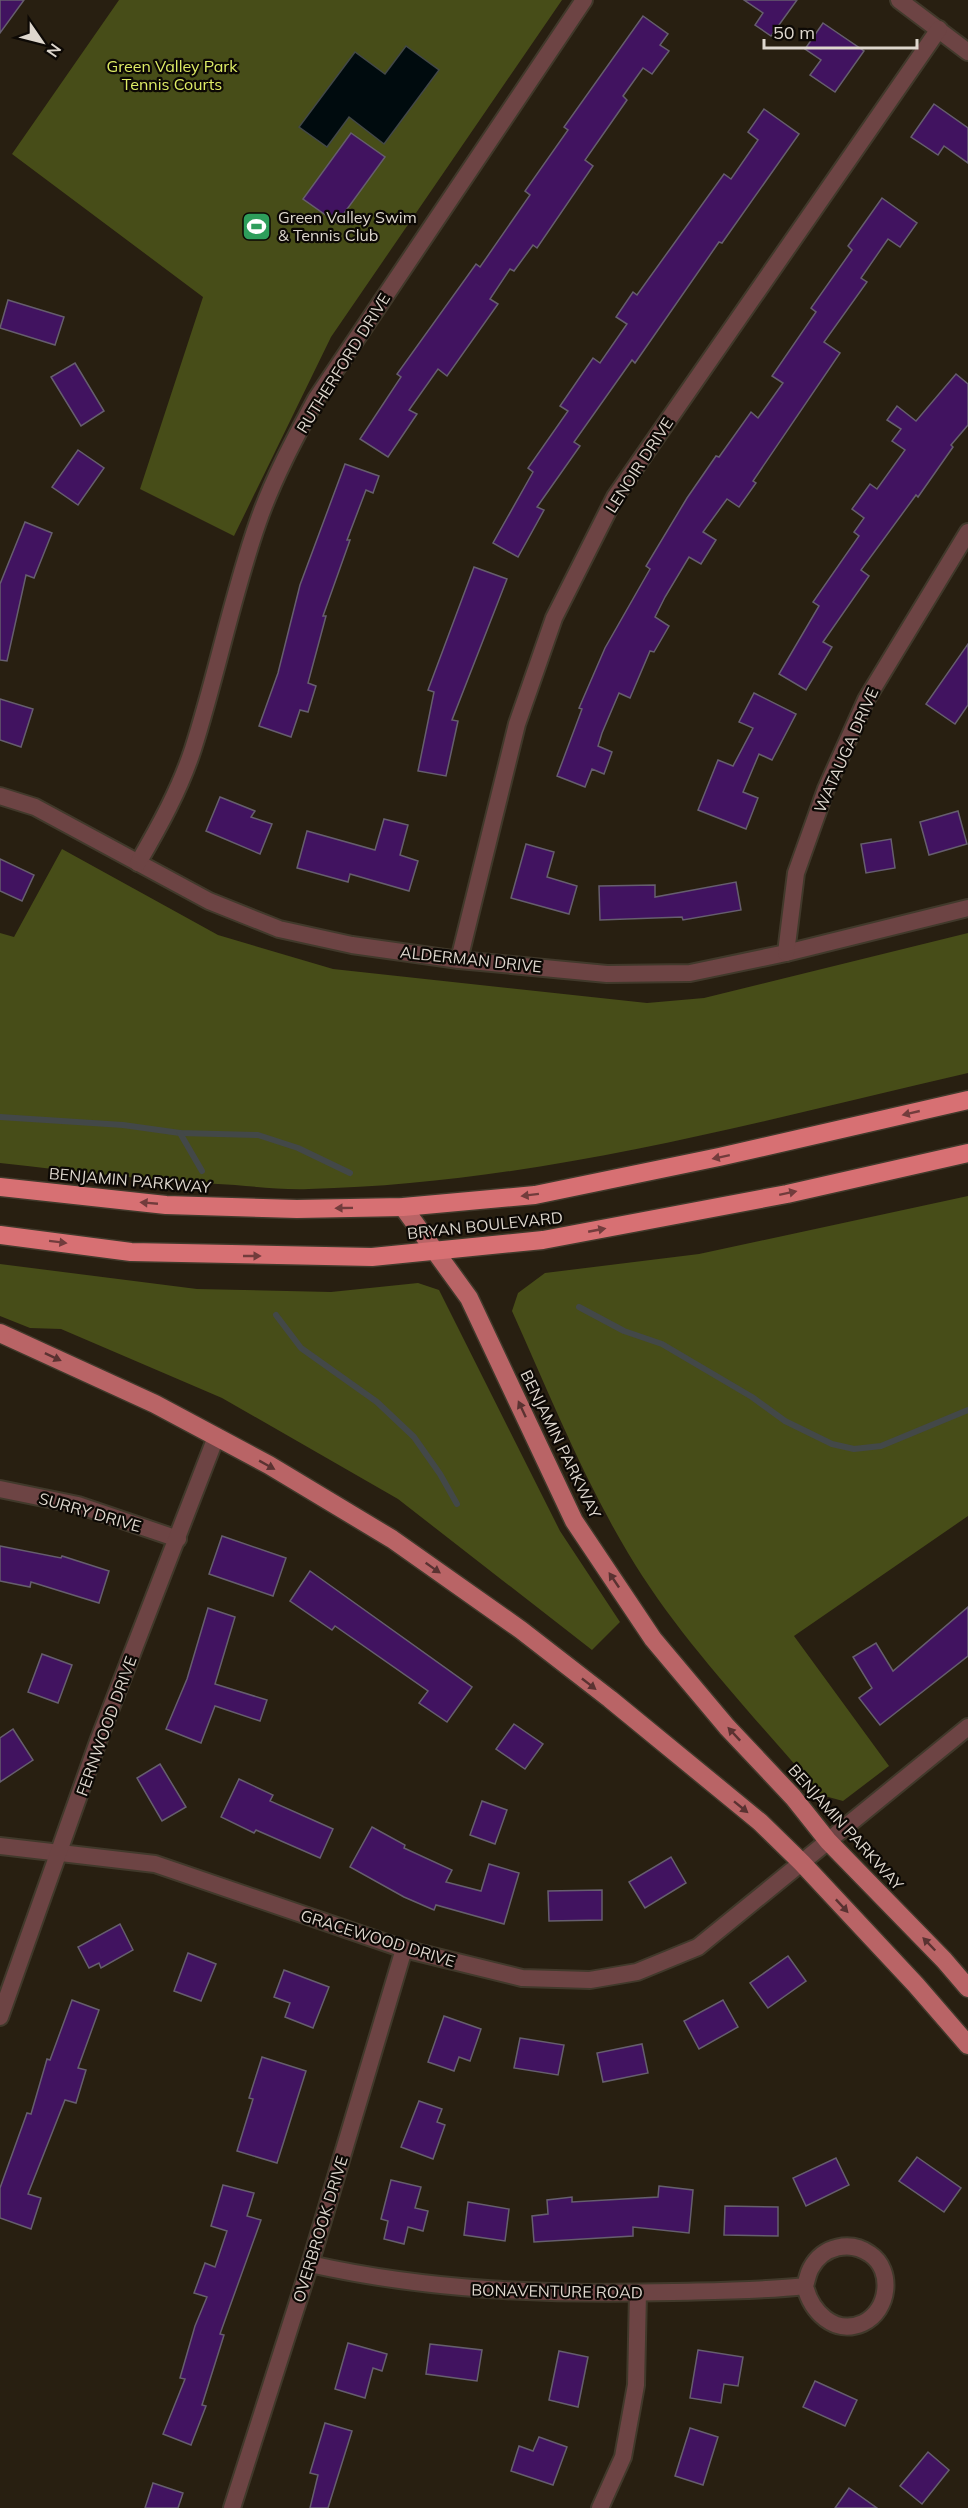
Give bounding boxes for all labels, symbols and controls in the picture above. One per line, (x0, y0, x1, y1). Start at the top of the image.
north arrow (12, 12, 72, 72)
scale bar (764, 12, 917, 50)
text: 50 m (773, 21, 815, 44)
text: N (43, 40, 66, 61)
park label: Green Valley Park Tennis Courts (107, 56, 238, 94)
place label: Green Valley Swim & Tennis Club (278, 207, 417, 245)
sports icon: Green Valley Swim & Tennis Club (241, 210, 273, 242)
street label: RUTHERFORD DRIVE (292, 289, 394, 437)
street label: LENOIR DRIVE (601, 414, 677, 516)
street label: WATAUGA DRIVE (809, 684, 883, 816)
street label: ALDERMAN DRIVE (399, 942, 543, 976)
one-way arrow (901, 1109, 920, 1118)
one-way arrow (712, 1152, 730, 1162)
street label: BENJAMIN PARKWAY (48, 1163, 212, 1197)
one-way arrow (779, 1188, 798, 1197)
one-way arrow (520, 1190, 539, 1199)
one-way arrow (140, 1198, 159, 1208)
one-way arrow (335, 1203, 354, 1213)
street label: BRYAN BOULEVARD (406, 1207, 564, 1243)
one-way arrow (588, 1225, 607, 1234)
one-way arrow (49, 1238, 68, 1247)
one-way arrow (243, 1251, 262, 1261)
one-way arrow (45, 1352, 62, 1361)
street label: BENJAMIN PARKWAY (516, 1367, 606, 1522)
one-way arrow (517, 1401, 526, 1418)
one-way arrow (259, 1459, 276, 1469)
street label: SURRY DRIVE (37, 1488, 143, 1536)
one-way arrow (424, 1562, 440, 1574)
one-way arrow (608, 1573, 620, 1589)
street label: FERNWOOD DRIVE (71, 1653, 141, 1799)
one-way arrow (582, 1677, 597, 1689)
one-way arrow (728, 1727, 741, 1742)
street label: BENJAMIN PARKWAY (784, 1760, 908, 1894)
one-way arrow (733, 1800, 749, 1813)
one-way arrow (835, 1898, 849, 1913)
street label: GRACEWOOD DRIVE (298, 1905, 458, 1971)
one-way arrow (922, 1937, 936, 1952)
street label: OVERBROOK DRIVE (288, 2153, 352, 2305)
street label: BONAVENTURE ROAD (471, 2280, 643, 2302)

